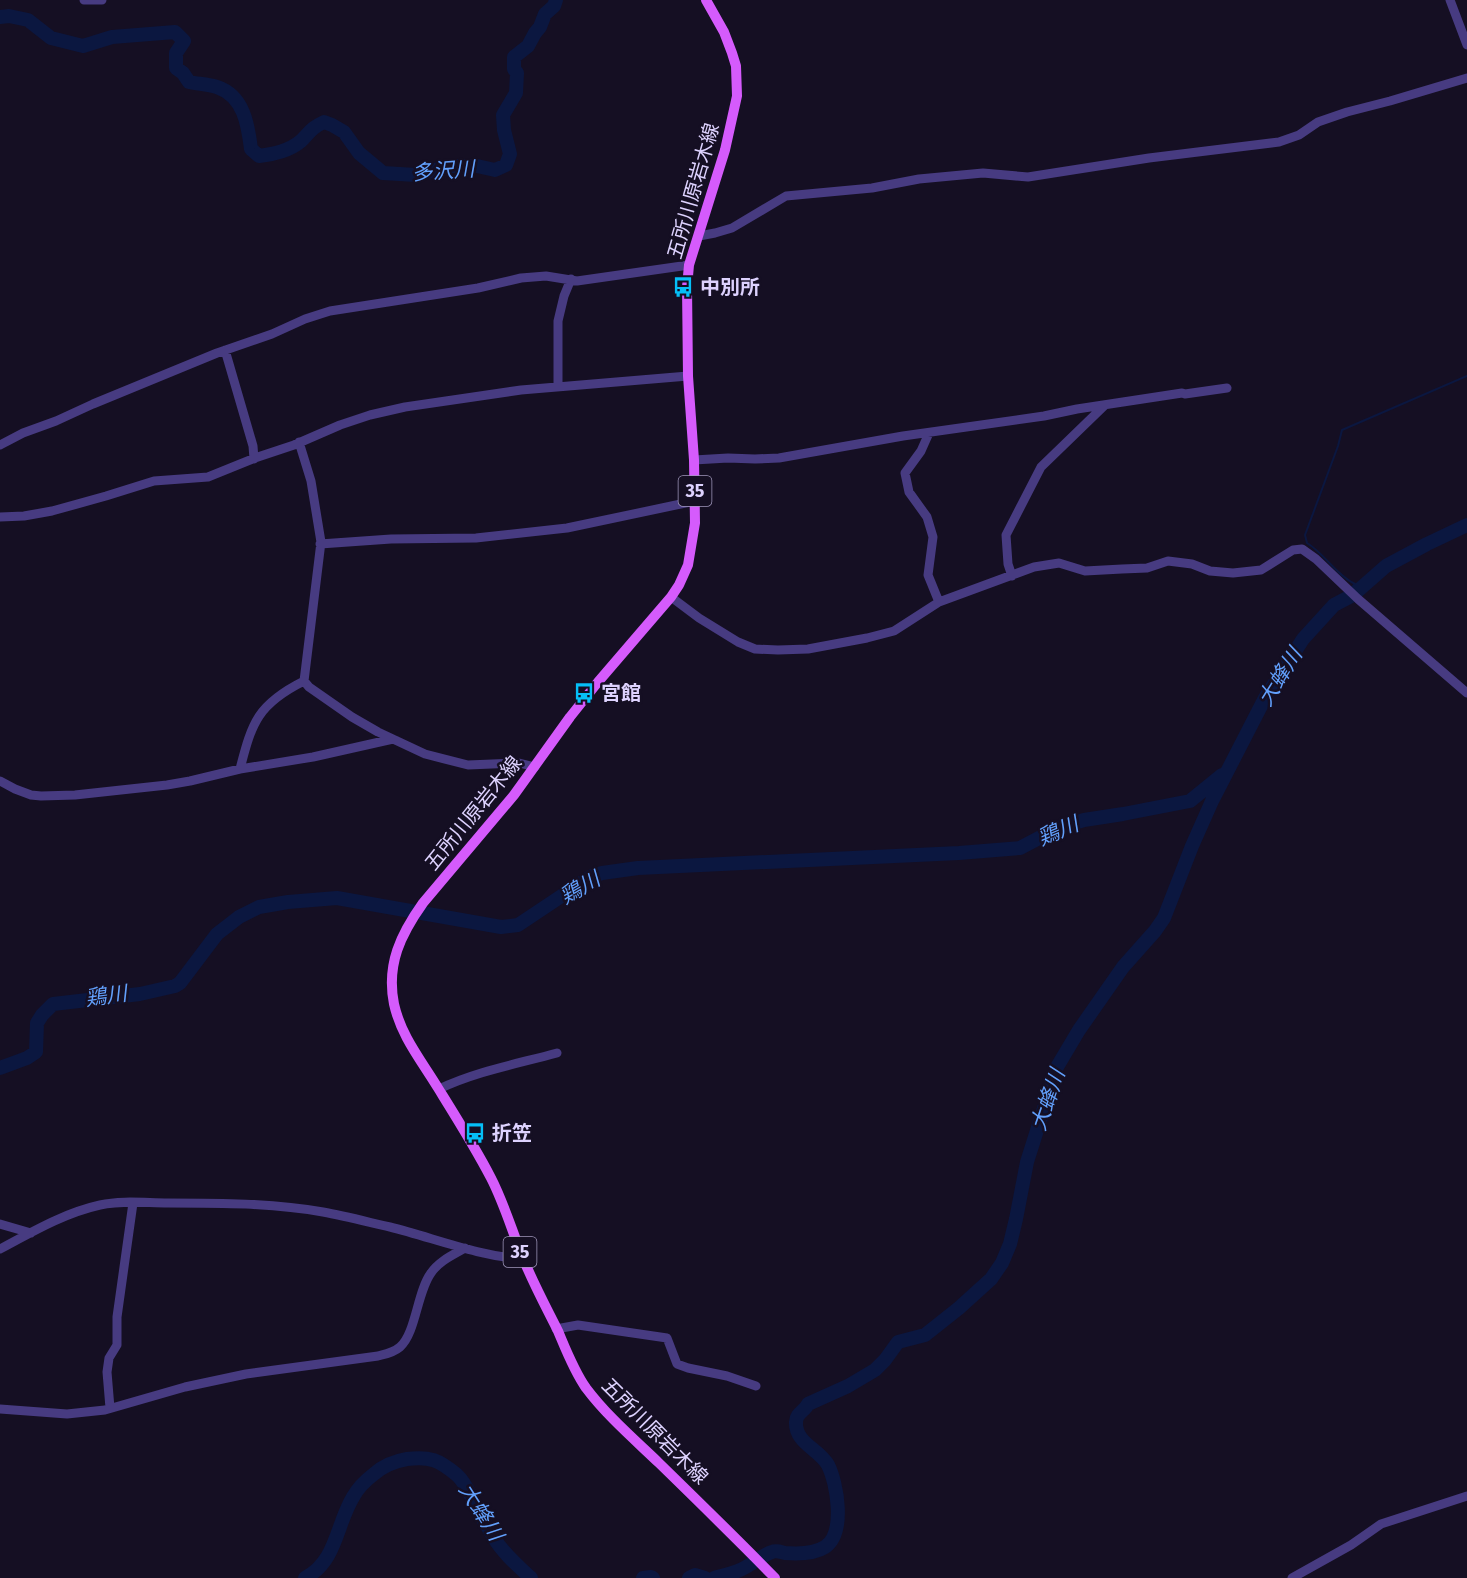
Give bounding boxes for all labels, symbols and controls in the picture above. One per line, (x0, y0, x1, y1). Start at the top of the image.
street label: 五所川原岩木線 (662, 120, 724, 262)
water label: 多沢川 (411, 156, 477, 186)
bus stop icon: 中別所 (671, 275, 695, 299)
place label: 中別所 (700, 275, 760, 299)
road number: 35 (678, 476, 712, 506)
water label: 大蜂川 (1252, 642, 1309, 711)
bus stop icon: 宮館 (572, 681, 596, 705)
place label: 宮館 (601, 681, 641, 705)
street label: 五所川原岩木線 (420, 751, 526, 875)
water label: 鶏川 (1034, 810, 1084, 851)
water label: 鶏川 (555, 865, 606, 910)
water label: 鶏川 (83, 980, 131, 1012)
water label: 大蜂川 (1025, 1064, 1071, 1134)
bus stop icon: 折笠 (463, 1121, 487, 1145)
place label: 折笠 (492, 1121, 532, 1145)
road number: 35 (504, 1237, 536, 1267)
street label: 五所川原岩木線 (597, 1373, 713, 1489)
water label: 大蜂川 (453, 1478, 510, 1547)

